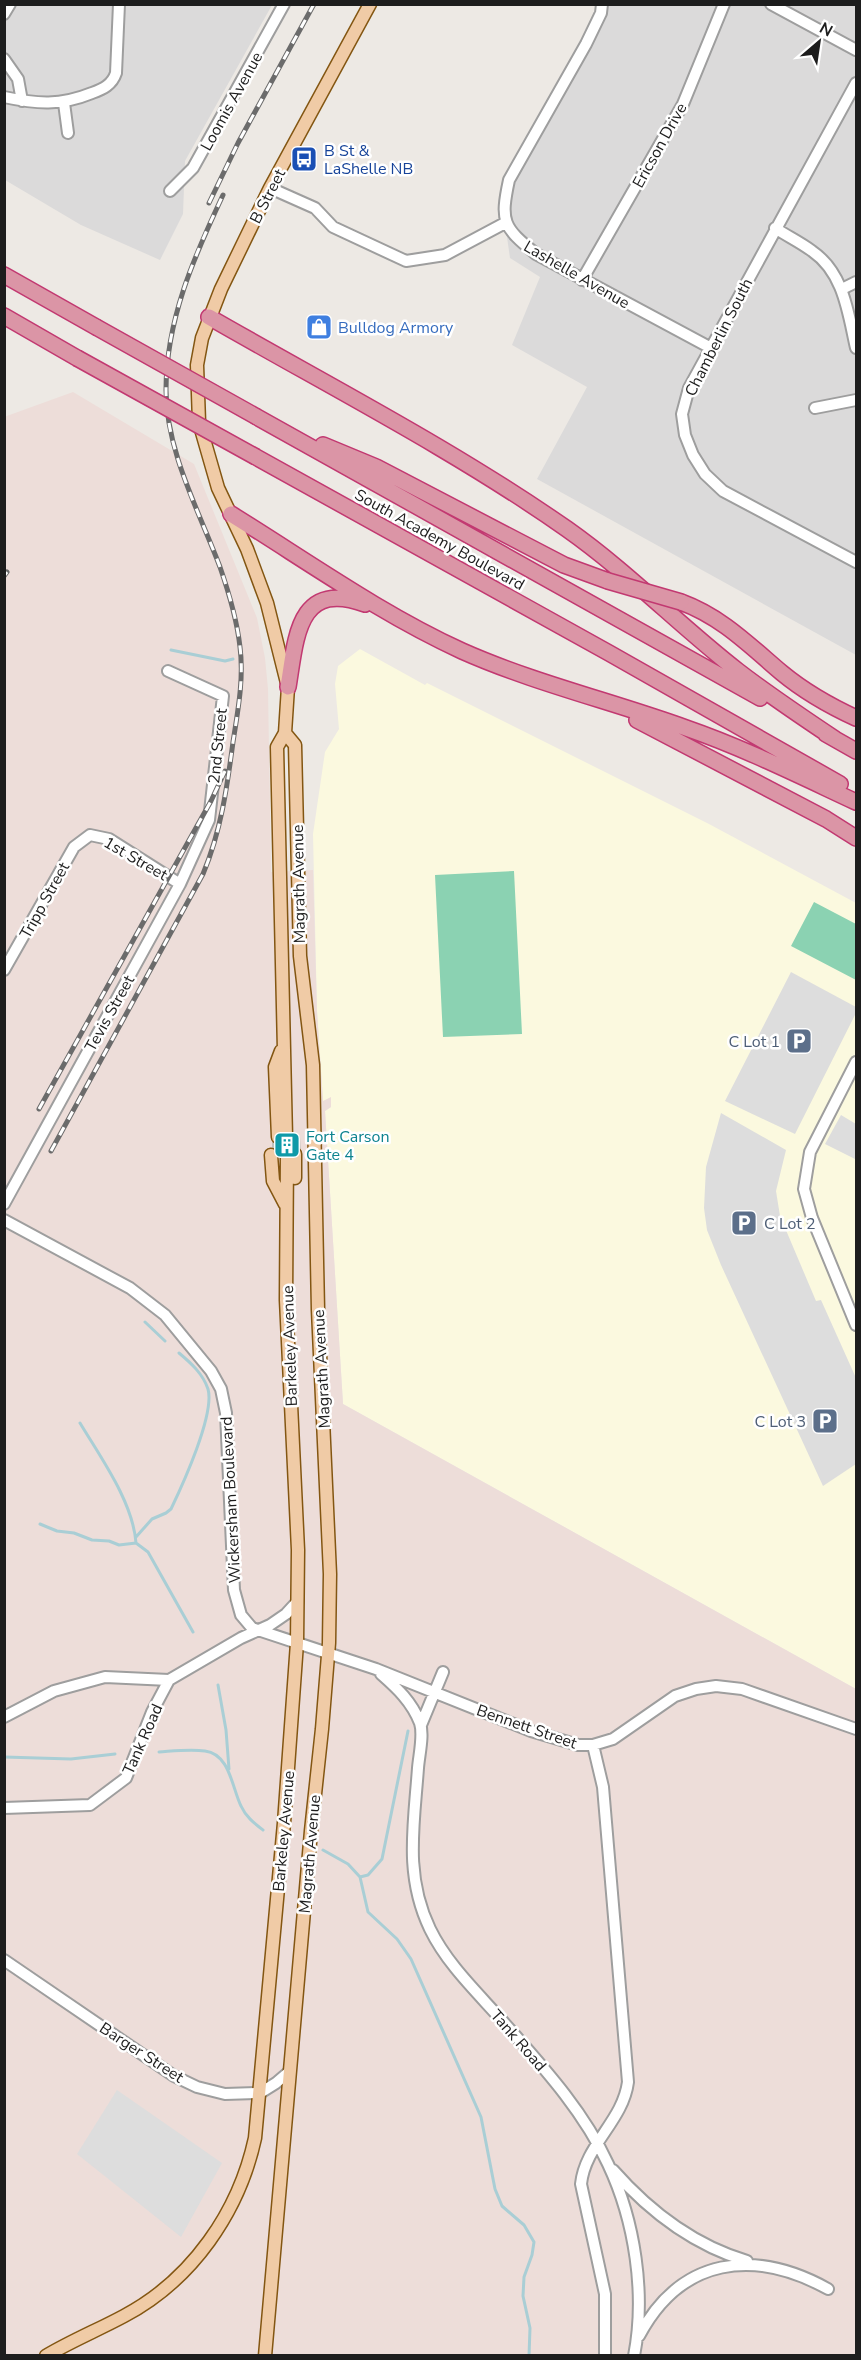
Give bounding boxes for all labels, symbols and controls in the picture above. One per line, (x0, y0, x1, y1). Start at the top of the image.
north arrow (789, 12, 849, 72)
text: N (815, 17, 836, 42)
street label: Loomis Avenue (196, 48, 268, 155)
street label: Ericson Drive (627, 99, 692, 192)
place label: B St & LaShelle NB (324, 140, 413, 180)
bus stop icon: B St & LaShelle NB (289, 144, 319, 174)
street label: B Street (245, 165, 291, 228)
street label: Lashelle Avenue (519, 236, 634, 314)
street label: Chamberlin South (680, 275, 758, 400)
shop icon: Bulldog Armory (304, 312, 334, 342)
place label: Bulldog Armory (338, 317, 454, 339)
street label: South Academy Boulevard (351, 484, 528, 596)
street label: 2nd Street (203, 707, 233, 785)
street label: Magrath Avenue (287, 824, 311, 944)
street label: 1st Street (99, 832, 172, 886)
street label: Tripp Street (15, 858, 75, 943)
street label: Tevis Street (80, 971, 140, 1056)
parking icon: C Lot 1 (784, 1026, 814, 1056)
place label: C Lot 1 (728, 1031, 780, 1053)
place label: Fort Carson Gate 4 (306, 1126, 390, 1166)
building icon: Fort Carson Gate 4 (272, 1130, 302, 1160)
parking icon: C Lot 2 (729, 1208, 759, 1238)
place label: C Lot 2 (764, 1213, 816, 1235)
street label: Barkeley Avenue (277, 1285, 303, 1407)
street label: Magrath Avenue (308, 1309, 336, 1429)
parking icon: C Lot 3 (810, 1406, 840, 1436)
place label: C Lot 3 (754, 1411, 806, 1433)
street label: Wickersham Boulevard (216, 1416, 246, 1584)
street label: Bennett Street (474, 1699, 580, 1755)
street label: Tank Road (118, 1701, 168, 1778)
street label: Barkeley Avenue (268, 1770, 300, 1892)
street label: Magrath Avenue (294, 1794, 326, 1914)
street label: Tank Road (485, 2005, 551, 2076)
street label: Barger Street (95, 2017, 188, 2089)

